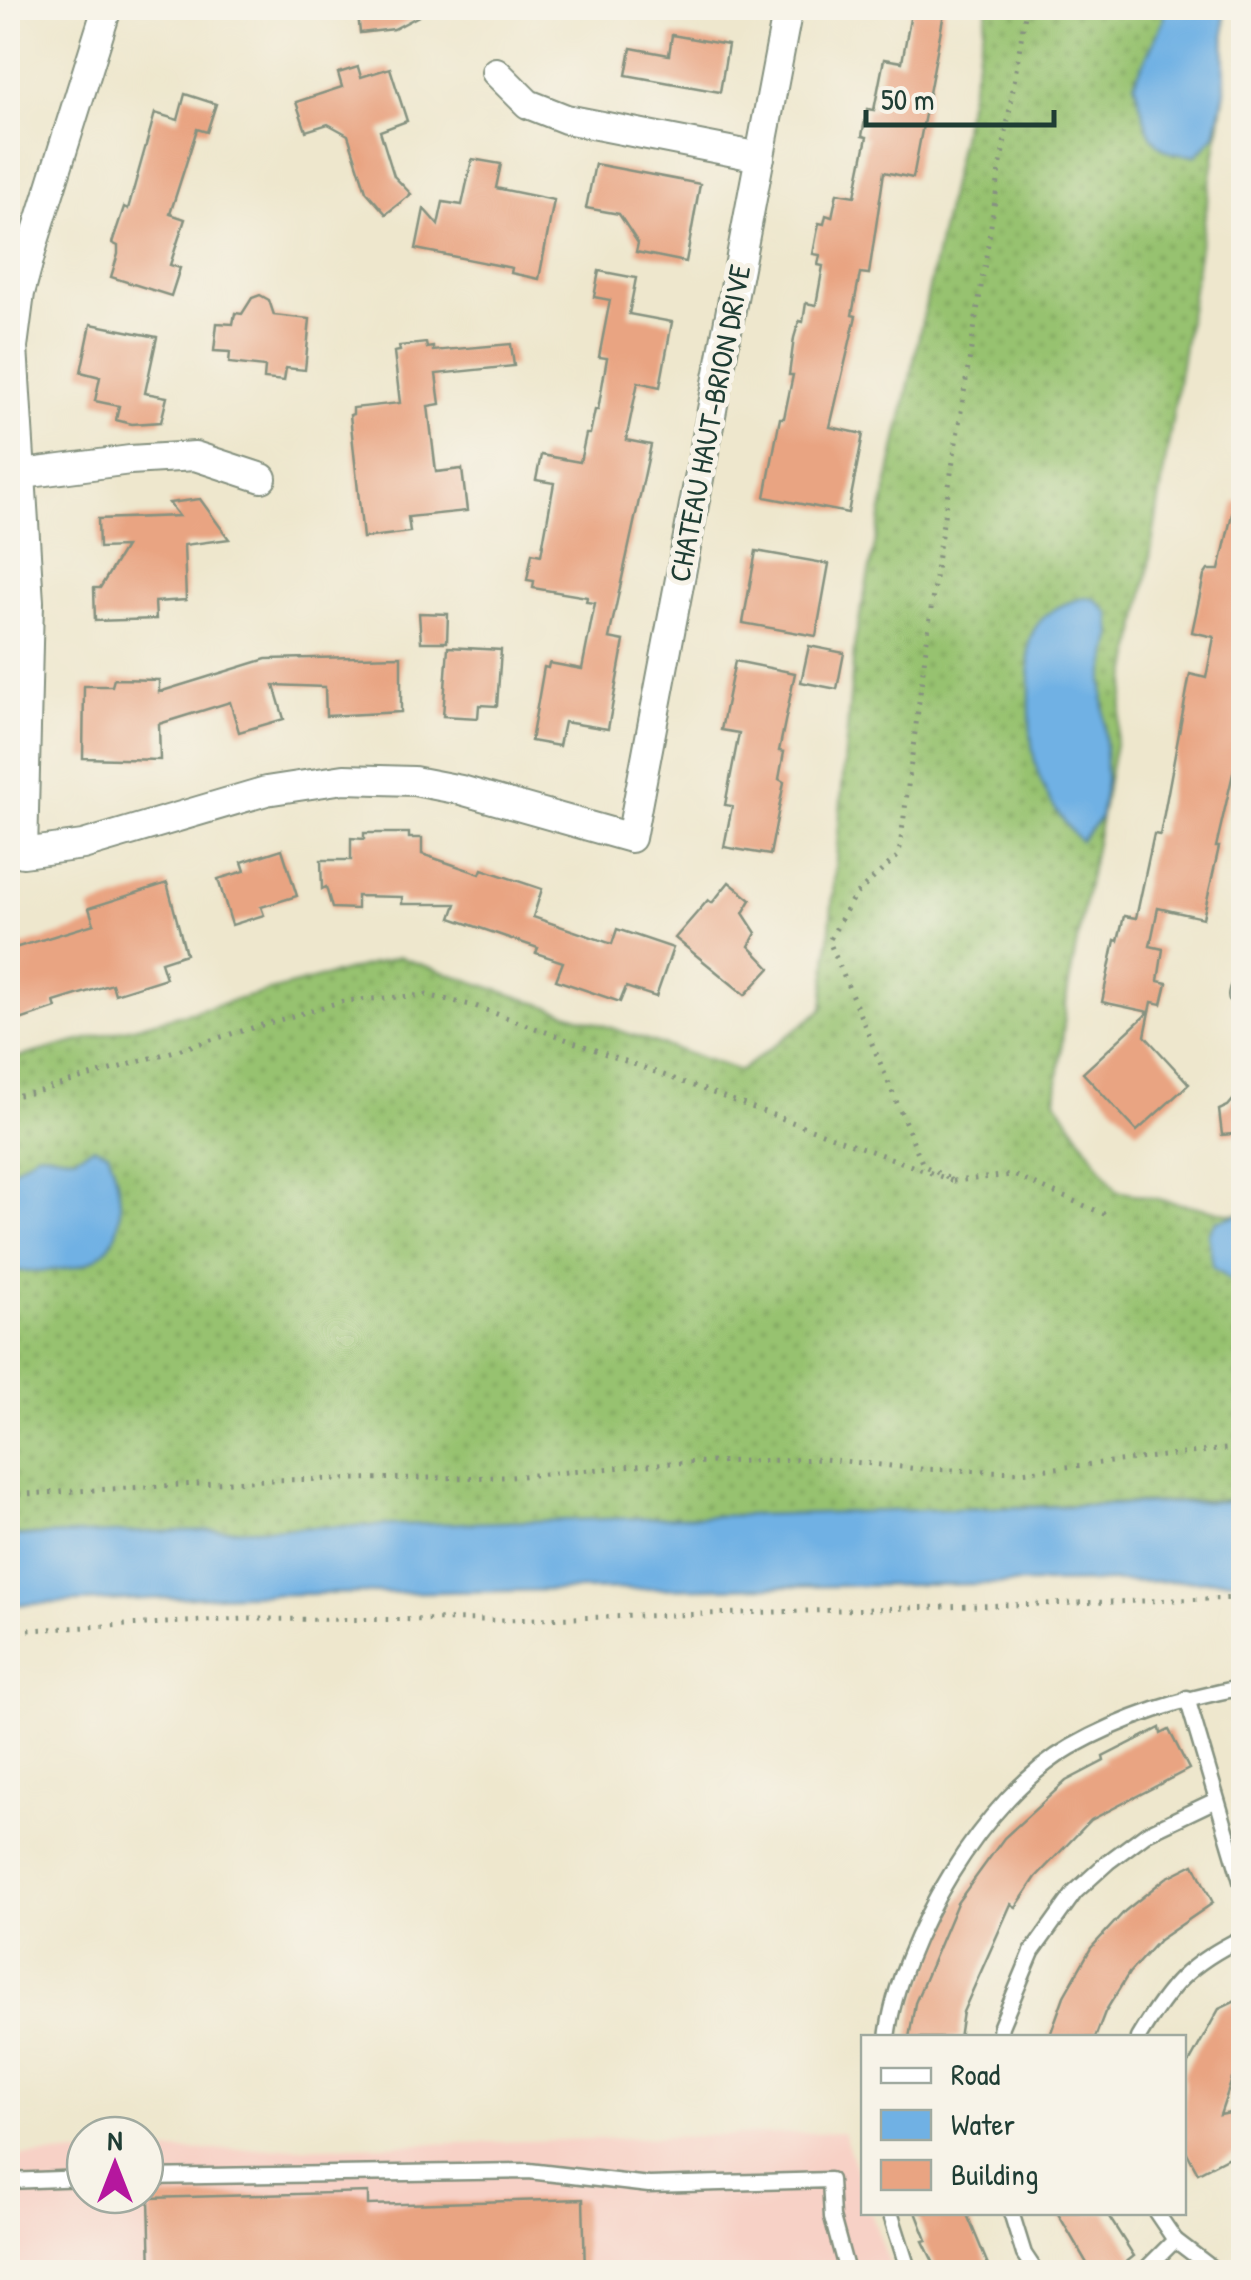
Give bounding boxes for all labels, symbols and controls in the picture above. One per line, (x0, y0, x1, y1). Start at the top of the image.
scale bar (866, 65, 1054, 127)
text: 50 m (881, 79, 934, 119)
street label: CHATEAU HAUT-BRION DRIVE (659, 261, 759, 585)
legend (861, 2035, 1186, 2215)
text: Road (951, 2054, 1000, 2094)
text: Water (951, 2104, 1015, 2144)
north arrow (65, 2115, 165, 2215)
text: N (108, 2121, 123, 2159)
text: Building (951, 2154, 1038, 2194)

